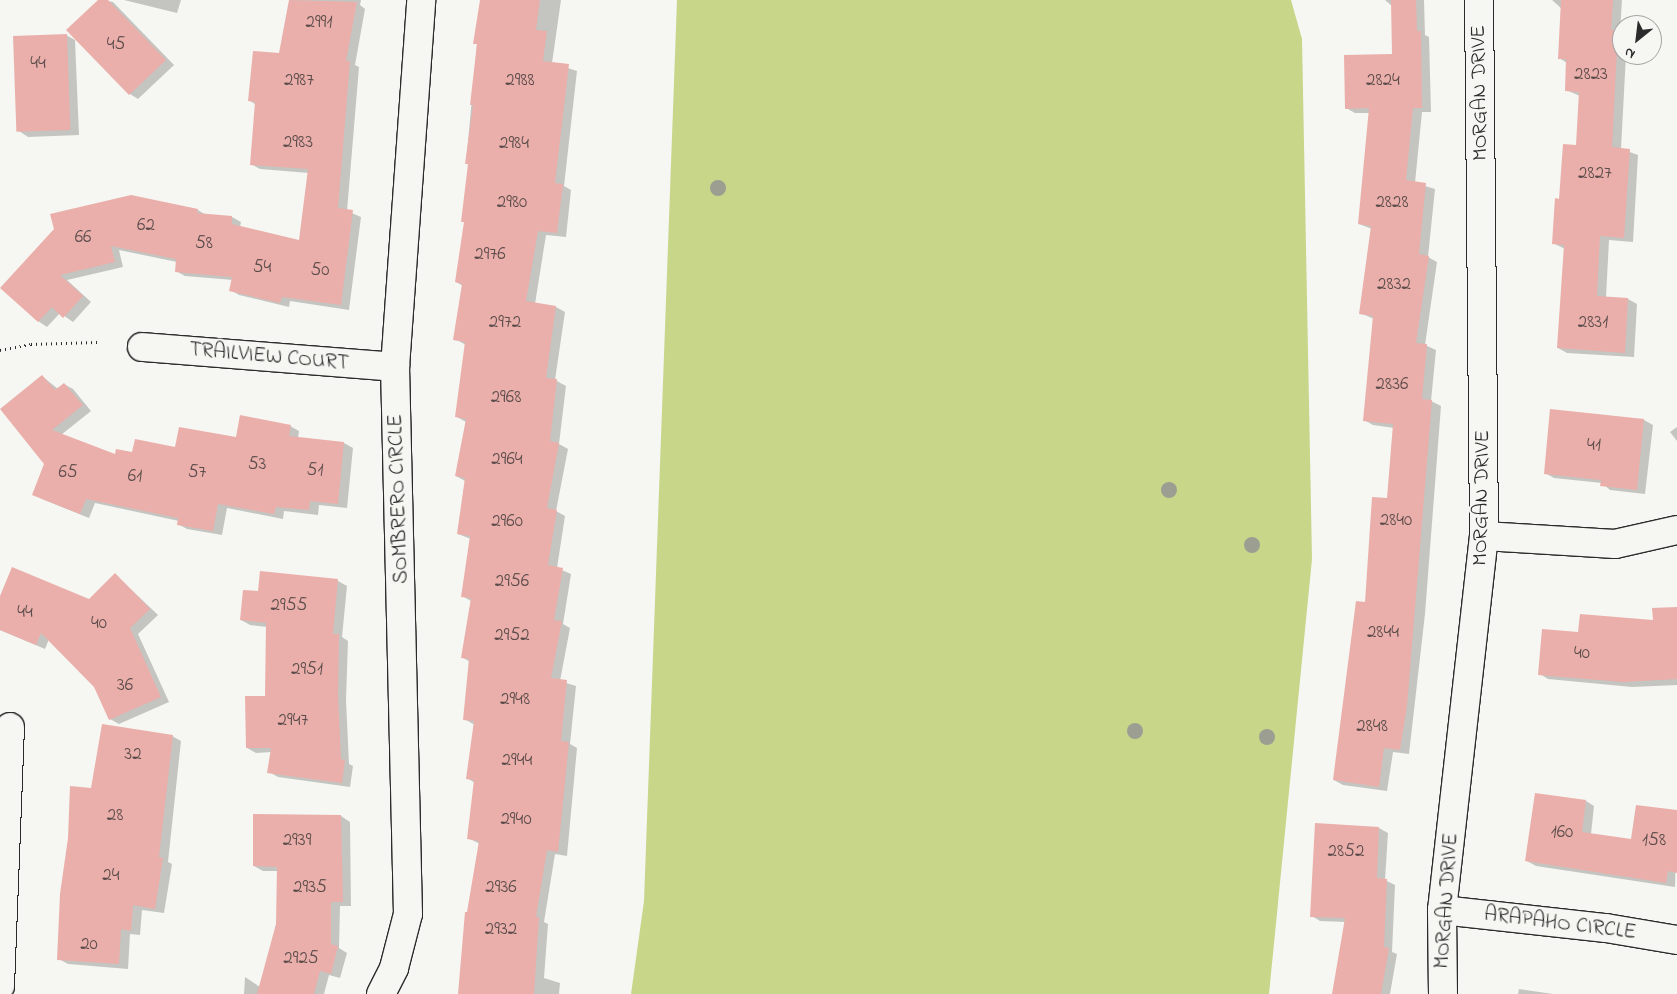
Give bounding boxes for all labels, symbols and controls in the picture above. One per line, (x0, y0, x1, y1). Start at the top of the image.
house number: 2991 (306, 12, 332, 34)
north arrow (1612, 15, 1662, 65)
street label: MORGAN DRIVE (1466, 25, 1494, 161)
house number: 45 (107, 34, 125, 56)
text: N (1621, 41, 1639, 64)
house number: 44 (30, 53, 46, 75)
house number: 2823 (1574, 64, 1608, 86)
house number: 2987 (284, 70, 314, 92)
house number: 2988 (505, 70, 535, 92)
house number: 2824 (1366, 70, 1400, 92)
house number: 2983 (283, 132, 313, 154)
house number: 2984 (499, 133, 529, 155)
house number: 2827 (1578, 163, 1612, 185)
house number: 2980 (497, 192, 527, 214)
house number: 2828 (1375, 192, 1409, 214)
house number: 62 (137, 215, 155, 237)
house number: 66 (75, 227, 91, 249)
house number: 58 (195, 233, 213, 255)
house number: 2976 (474, 244, 506, 266)
house number: 54 (253, 257, 271, 279)
house number: 50 (310, 260, 330, 282)
house number: 2832 (1377, 274, 1411, 296)
house number: 2972 (489, 312, 521, 334)
house number: 2831 (1578, 312, 1608, 334)
street label: TRAILVIEW COURT (188, 337, 350, 377)
house number: 2836 (1376, 374, 1408, 396)
house number: 2968 (491, 387, 521, 409)
street label: SOMBRERO CIRCLE (383, 414, 415, 584)
street label: MORGAN DRIVE (1468, 430, 1496, 566)
house number: 41 (1587, 435, 1601, 457)
house number: 2964 (491, 449, 523, 471)
house number: 53 (248, 454, 266, 476)
house number: 51 (307, 460, 323, 482)
house number: 65 (58, 462, 78, 484)
house number: 57 (188, 462, 206, 484)
house number: 61 (128, 466, 142, 488)
house number: 2840 (1380, 510, 1412, 532)
house number: 2960 (491, 511, 523, 533)
house number: 2956 (495, 571, 529, 593)
house number: 2955 (271, 595, 307, 617)
house number: 44 (17, 602, 33, 624)
house number: 40 (91, 613, 107, 635)
house number: 2844 (1367, 622, 1399, 644)
house number: 2952 (494, 625, 530, 647)
house number: 40 (1574, 643, 1590, 665)
house number: 2951 (291, 659, 323, 681)
house number: 36 (117, 675, 133, 697)
house number: 2948 (500, 689, 530, 711)
house number: 2947 (278, 710, 308, 732)
house number: 2848 (1356, 716, 1388, 738)
house number: 32 (124, 744, 142, 766)
house number: 2944 (502, 750, 532, 772)
house number: 28 (107, 805, 123, 827)
house number: 2940 (500, 809, 532, 831)
house number: 160 (1551, 822, 1573, 844)
house number: 2939 (283, 830, 311, 852)
house number: 158 (1642, 830, 1666, 852)
street label: MORGAN DRIVE (1430, 832, 1464, 970)
house number: 2852 (1328, 841, 1364, 863)
house number: 24 (102, 865, 120, 887)
house number: 2935 (293, 877, 327, 899)
house number: 2936 (485, 877, 517, 899)
street label: ARAPAHO CIRCLE (1483, 902, 1637, 946)
house number: 2932 (485, 919, 517, 941)
house number: 20 (80, 934, 98, 956)
house number: 2925 (283, 948, 319, 970)

